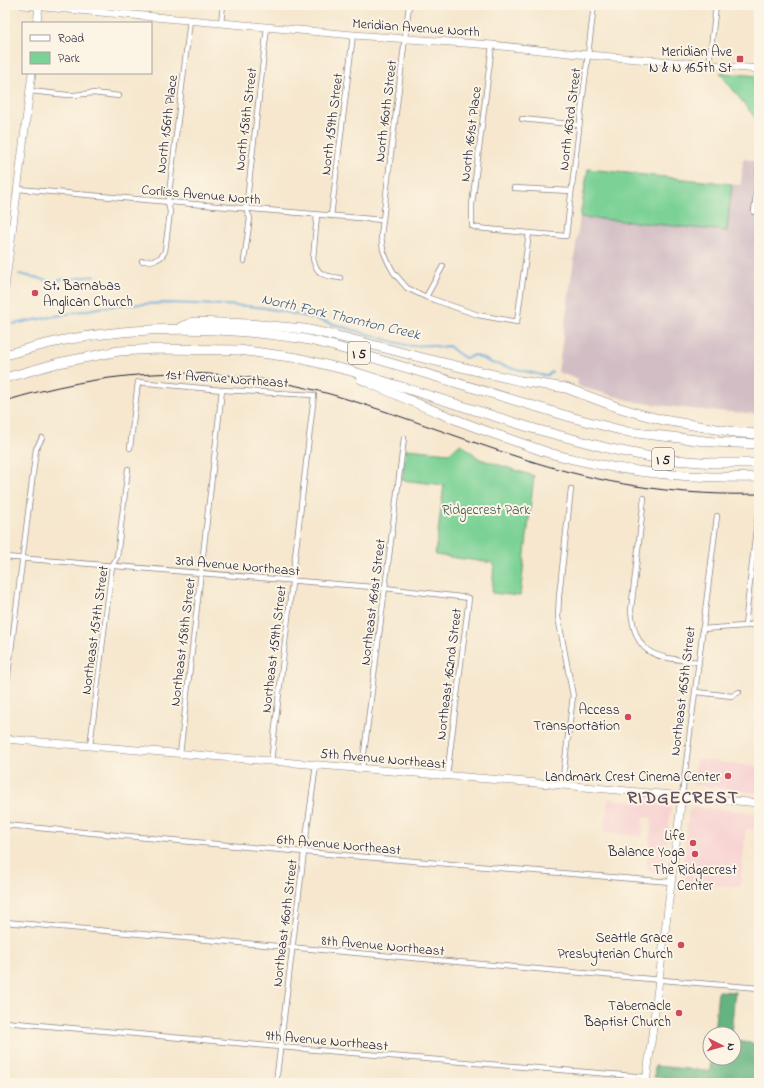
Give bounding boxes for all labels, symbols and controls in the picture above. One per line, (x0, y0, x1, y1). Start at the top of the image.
street label: Meridian Avenue North (351, 14, 480, 43)
legend (22, 22, 152, 74)
text: Road (58, 30, 84, 48)
place label: Meridian Ave N & N 165th St (649, 42, 733, 79)
text: Park (58, 50, 80, 68)
marker: Meridian Ave N & N 165th St (735, 54, 745, 64)
street label: North 160th Street (370, 59, 403, 163)
street label: North 158th Street (230, 66, 263, 172)
street label: North 163rd Street (554, 66, 587, 172)
street label: North 159th Street (316, 72, 349, 176)
street label: North 156th Place (151, 73, 184, 175)
street label: North 161st Place (455, 85, 488, 183)
street label: Corliss Avenue North (140, 180, 261, 211)
place label: St. Barnabas Anglican Church (43, 276, 133, 314)
marker: St. Barnabas Anglican Church (30, 288, 40, 298)
water label: North Fork Thornton Creek (259, 288, 424, 346)
road number: I 5 (348, 342, 370, 364)
street label: 1st Avenue Northeast (165, 365, 289, 394)
road number: I 5 (652, 448, 674, 470)
park label: Ridgecrest Park (442, 500, 531, 522)
street label: Northeast 161st Street (355, 537, 392, 667)
street label: 3rd Avenue Northeast (175, 551, 301, 582)
street label: Northeast 157th Street (76, 564, 115, 696)
street label: Northeast 158th Street (165, 576, 202, 708)
street label: Northeast 159th Street (256, 584, 293, 714)
street label: Northeast 162nd Street (431, 607, 468, 741)
street label: Northeast 165th Street (665, 625, 702, 757)
place label: Access Transportation (533, 700, 620, 737)
marker: Access Transportation (623, 712, 633, 722)
street label: 5th Avenue Northeast (319, 744, 447, 775)
place label: Landmark Crest Cinema Center (545, 767, 721, 788)
marker: Landmark Crest Cinema Center (723, 771, 733, 781)
district label: RIDGECREST (627, 786, 739, 812)
place label: Life Balance Yoga (607, 826, 686, 864)
street label: 6th Avenue Northeast (276, 830, 402, 861)
marker: Life Balance Yoga (688, 838, 698, 848)
marker: The Ridgecrest Center (690, 849, 700, 859)
street label: Northeast 160th Street (267, 858, 304, 988)
place label: The Ridgecrest Center (653, 860, 737, 897)
place label: Seattle Grace Presbyterian Church (558, 928, 674, 966)
street label: 8th Avenue Northeast (320, 931, 446, 962)
marker: Seattle Grace Presbyterian Church (676, 940, 686, 950)
place label: Tabernacle Baptist Church (583, 996, 672, 1033)
marker: Tabernacle Baptist Church (674, 1008, 684, 1018)
street label: 9th Avenue Northeast (265, 1026, 389, 1057)
north arrow (702, 1026, 742, 1066)
text: N (723, 1042, 739, 1051)

